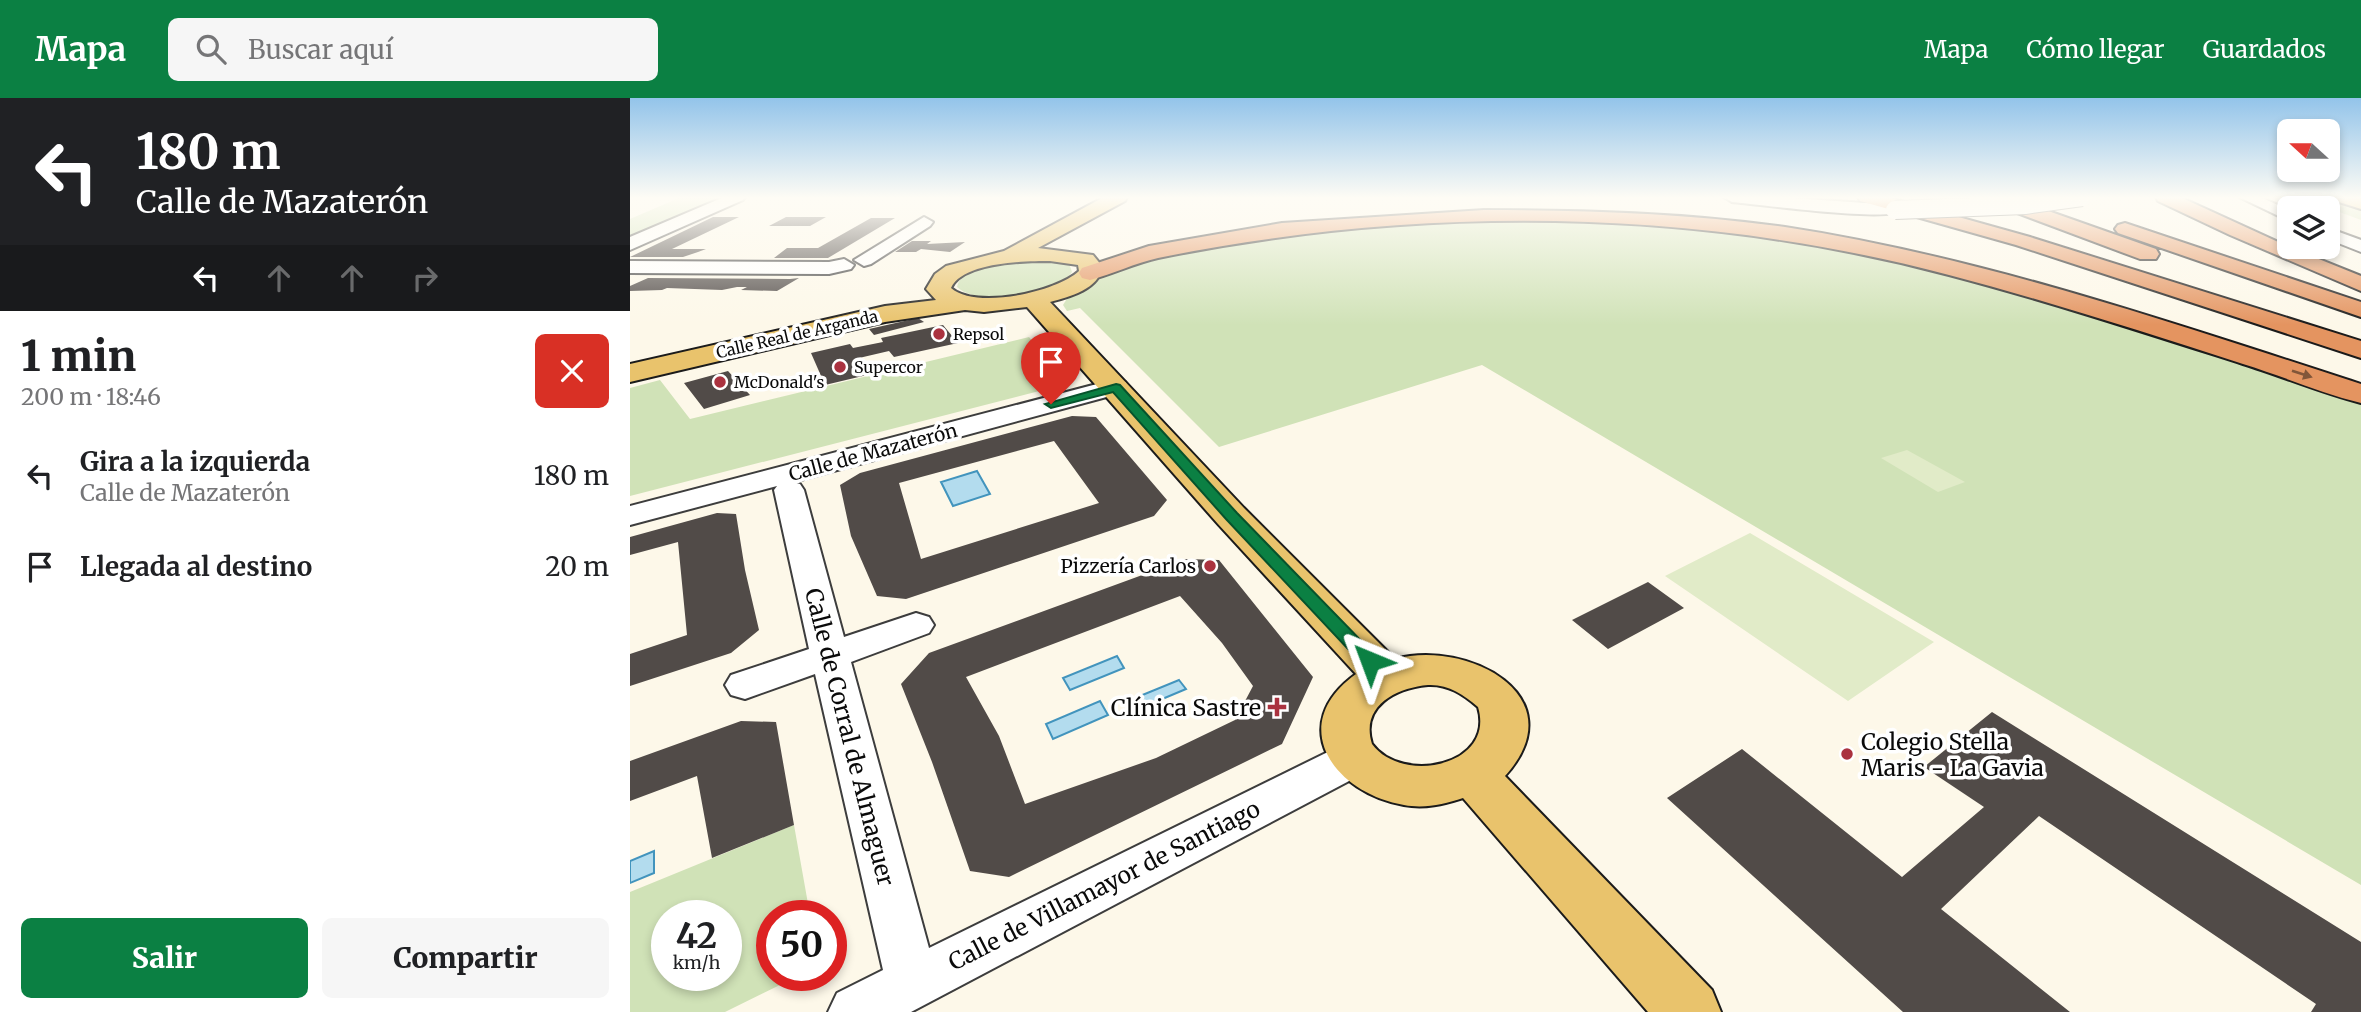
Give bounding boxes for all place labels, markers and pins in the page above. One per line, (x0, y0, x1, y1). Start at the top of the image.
place label: Repsol (953, 324, 1004, 344)
marker: Repsol (931, 326, 947, 342)
pin (1021, 332, 1081, 404)
place label: Supercor (854, 357, 923, 377)
marker: Supercor (832, 359, 848, 375)
place label: McDonald's (734, 372, 824, 392)
marker: McDonald's (712, 374, 728, 390)
place label: Pizzería Carlos (1061, 554, 1196, 578)
marker: Pizzería Carlos (1202, 558, 1218, 574)
place label: Clínica Sastre (1111, 693, 1261, 722)
marker: Clínica Sastre (1267, 697, 1287, 717)
place label: Colegio Stella Maris - La Gavia (1861, 727, 2044, 782)
marker: Colegio Stella Maris - La Gavia (1839, 746, 1855, 762)

